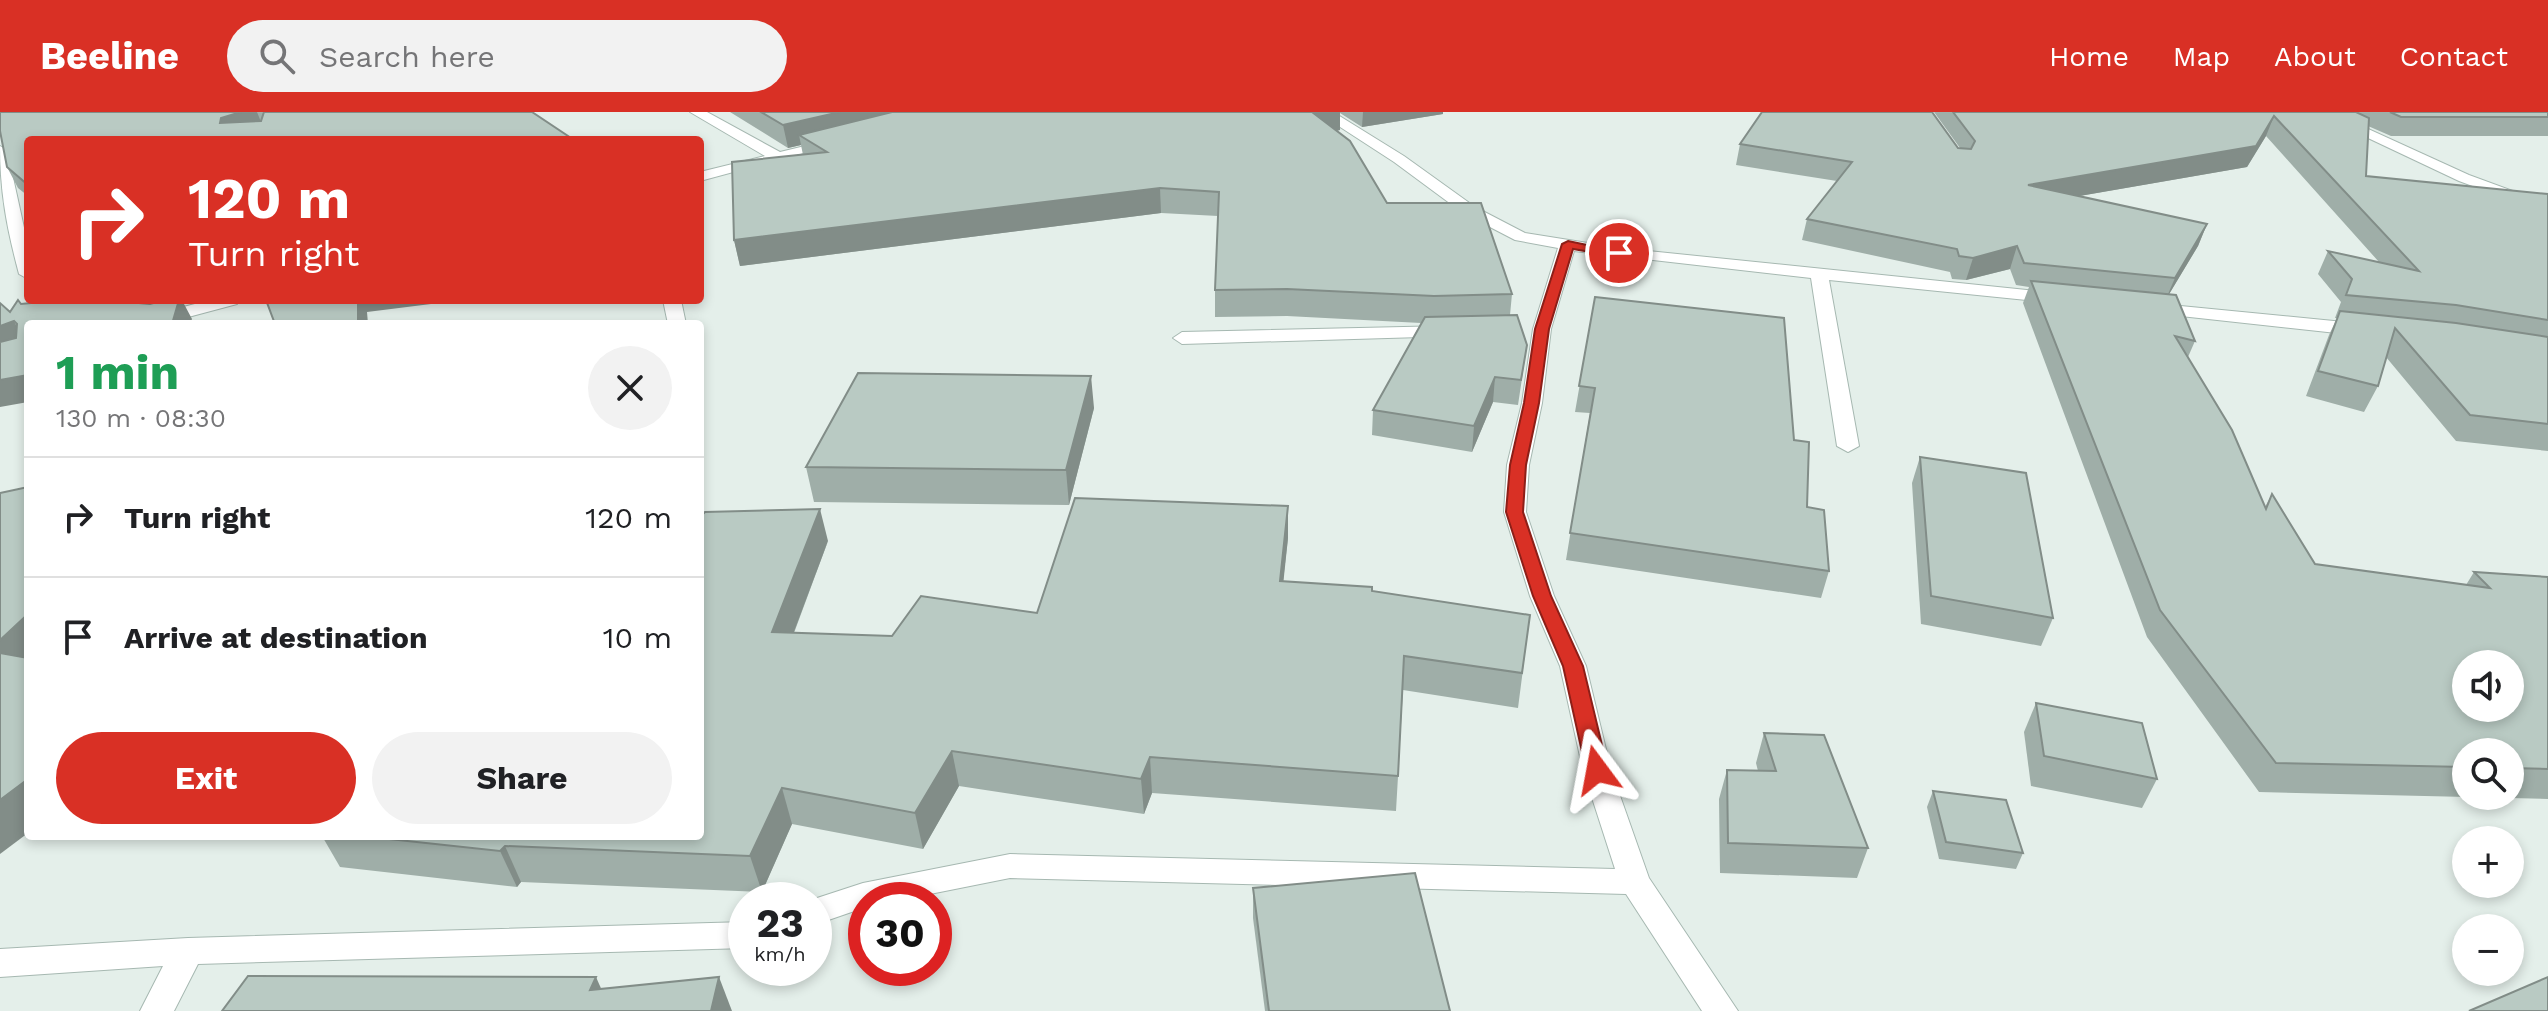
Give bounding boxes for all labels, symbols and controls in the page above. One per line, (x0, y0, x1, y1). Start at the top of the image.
search box (227, 20, 787, 92)
text: Beeline (40, 34, 179, 78)
icon: search (255, 34, 299, 78)
text: Search here (319, 39, 495, 74)
text: Home (2049, 40, 2129, 73)
text: Map (2173, 40, 2230, 73)
text: About (2274, 40, 2356, 73)
text: Contact (2400, 40, 2508, 73)
text: 120 m (188, 166, 350, 232)
icon: right (56, 168, 160, 272)
pin (1585, 219, 1653, 287)
icon: arrive (1597, 231, 1641, 275)
text: Turn right (188, 233, 359, 275)
text: 1 min (56, 344, 179, 401)
button: close (588, 346, 672, 430)
text: 130 m · 08:30 (56, 403, 226, 433)
icon: right (56, 495, 100, 539)
text: Turn right (124, 500, 270, 535)
text: 120 m (585, 500, 672, 535)
icon: arrive (56, 615, 100, 659)
text: Arrive at destination (124, 620, 428, 655)
text: 10 m (603, 620, 672, 655)
map controls (2452, 650, 2524, 986)
button: sound (2452, 650, 2524, 722)
position arrow (1555, 728, 1639, 812)
button: Exit (56, 732, 356, 824)
button: Share (372, 732, 672, 824)
button: search (2452, 738, 2524, 810)
button: + (2452, 826, 2524, 898)
speed limit sign: 30 (848, 882, 952, 986)
text: 23 (756, 900, 804, 947)
button: − (2452, 914, 2524, 986)
text: km/h (754, 942, 806, 966)

